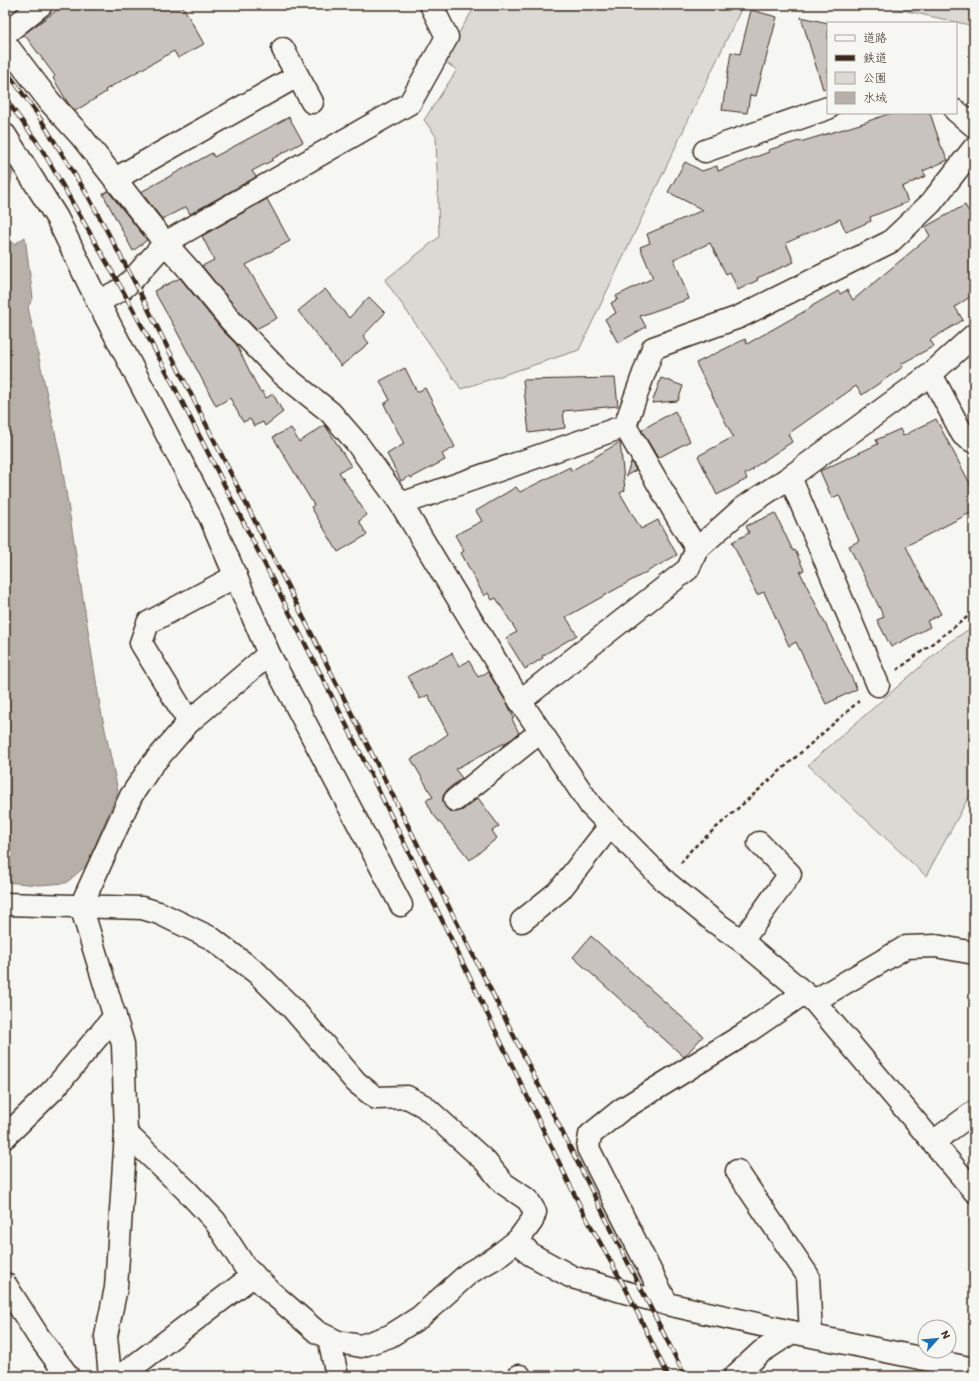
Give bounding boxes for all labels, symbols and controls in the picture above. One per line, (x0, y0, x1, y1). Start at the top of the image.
legend (827, 22, 957, 114)
text: 道路 (863, 31, 887, 45)
text: 鉄道 (863, 51, 887, 65)
text: 公園 (863, 71, 887, 85)
text: 水域 (863, 91, 887, 105)
north arrow (917, 1319, 957, 1359)
text: N (938, 1328, 953, 1341)

